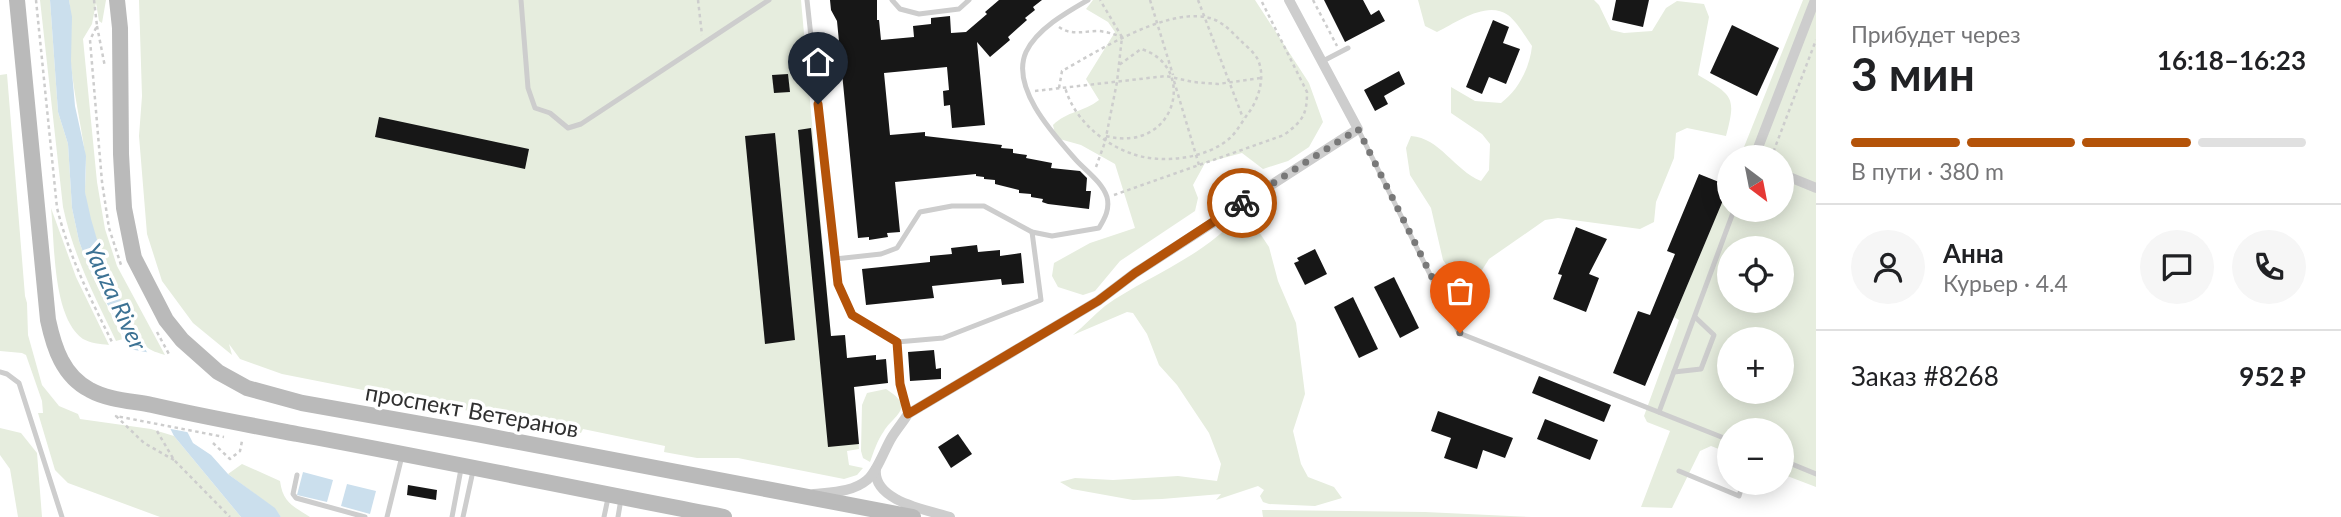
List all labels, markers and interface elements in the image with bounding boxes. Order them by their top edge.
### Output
text: Прибудет через [1851,20,2021,48]
pin [788,32,848,104]
icon: home [799,43,837,81]
text: 16:18–16:23 [2157,44,2306,76]
text: 3 мин [1851,46,1975,101]
north arrow [1717,145,1794,222]
map controls [1717,145,1794,495]
text: В пути · 380 m [1851,157,2004,185]
courier [1207,168,1277,238]
icon: bike [1223,184,1261,222]
button: person [1851,230,1925,304]
button: chat [2140,230,2214,304]
button: phone [2232,230,2306,304]
button: locate [1717,236,1794,313]
text: Анна [1943,237,2004,269]
water label: Yauza River [79,238,154,355]
pin [1430,261,1490,333]
text: Курьер · 4.4 [1943,269,2068,297]
icon: bag [1441,272,1479,310]
button: + [1717,327,1794,404]
text: Заказ #8268 [1851,360,1999,392]
text: 952 ₽ [2239,360,2306,392]
street label: проспект Ветеранов [363,377,581,443]
button: − [1717,418,1794,495]

